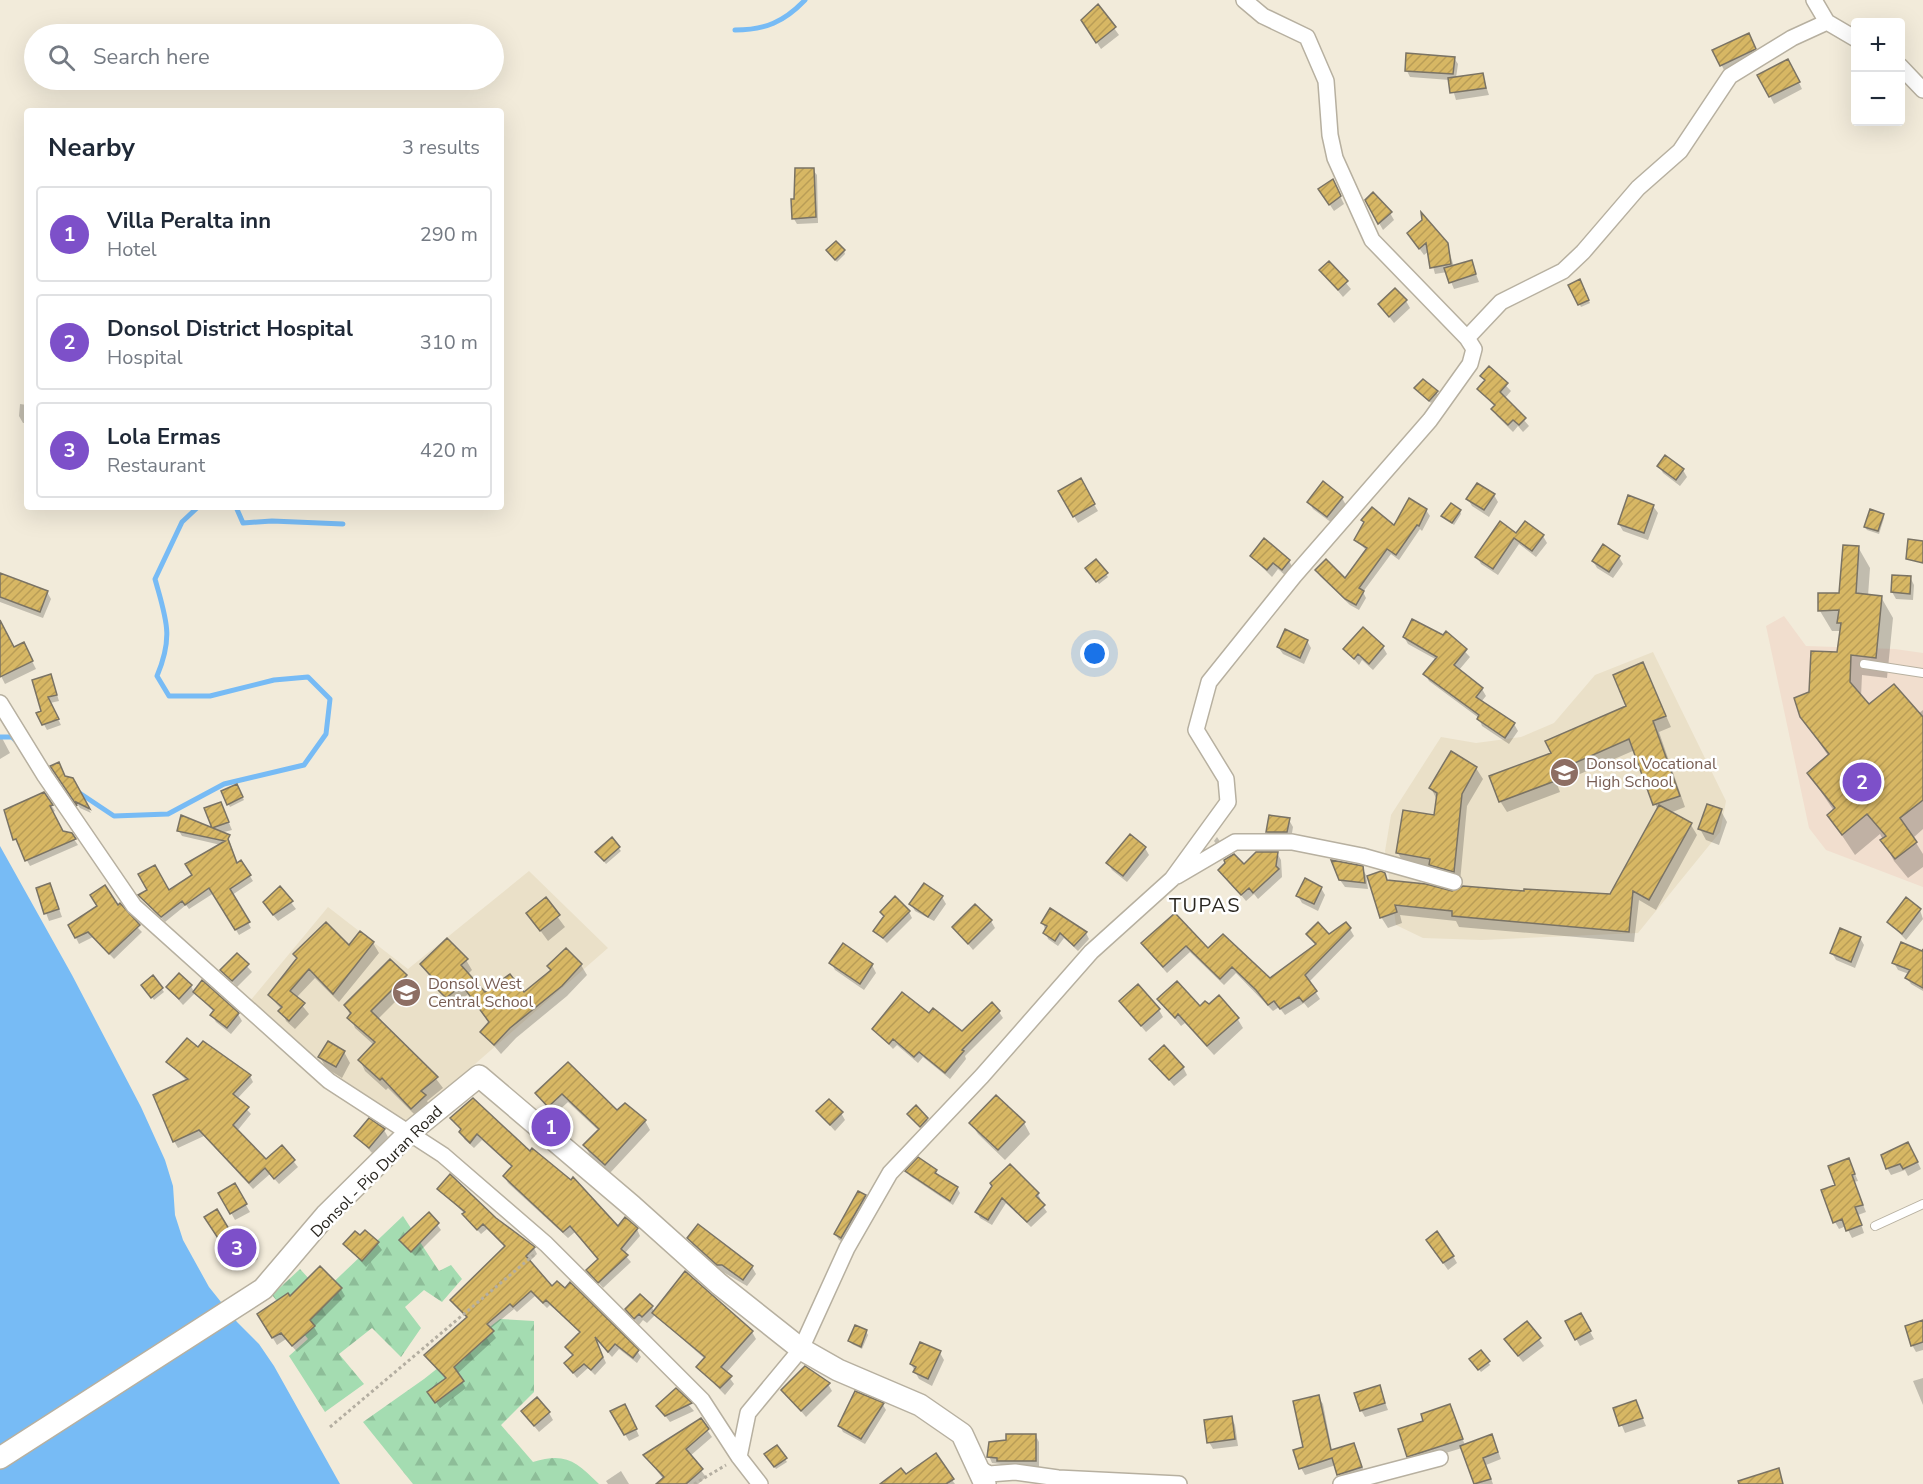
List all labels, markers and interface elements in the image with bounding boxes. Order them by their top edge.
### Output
map controls [1851,18,1905,126]
button: + [1851,18,1905,72]
search box [24,24,504,90]
icon: search [45,41,78,74]
text: Search here [93,42,210,72]
button: − [1851,72,1905,126]
text: Nearby [48,130,135,165]
text: 3 results [402,134,480,161]
text: Villa Peralta inn [107,206,271,236]
text: 1 [64,221,76,248]
text: 290 m [420,221,478,248]
text: Hotel [107,236,157,263]
text: Donsol District Hospital [107,314,353,344]
text: 2 [64,329,76,356]
text: 310 m [420,329,478,356]
text: Hospital [107,344,183,371]
text: Lola Ermas [107,422,221,452]
text: 3 [64,437,76,464]
text: 420 m [420,437,478,464]
text: Restaurant [107,452,205,479]
your location [1080,639,1109,668]
place label: Donsol Vocational High School [1586,753,1717,793]
school or university icon: Donsol Vocational High School [1549,756,1581,788]
pin: 2 [1842,760,1882,804]
district label: TUPAS [1169,892,1241,919]
place label: Donsol West Central School [428,973,534,1013]
school or university icon: Donsol West Central School [391,976,423,1008]
street label: Donsol - Pio Duran Road [306,1101,448,1243]
pin: 1 [532,1104,570,1150]
pin: 3 [218,1226,256,1270]

